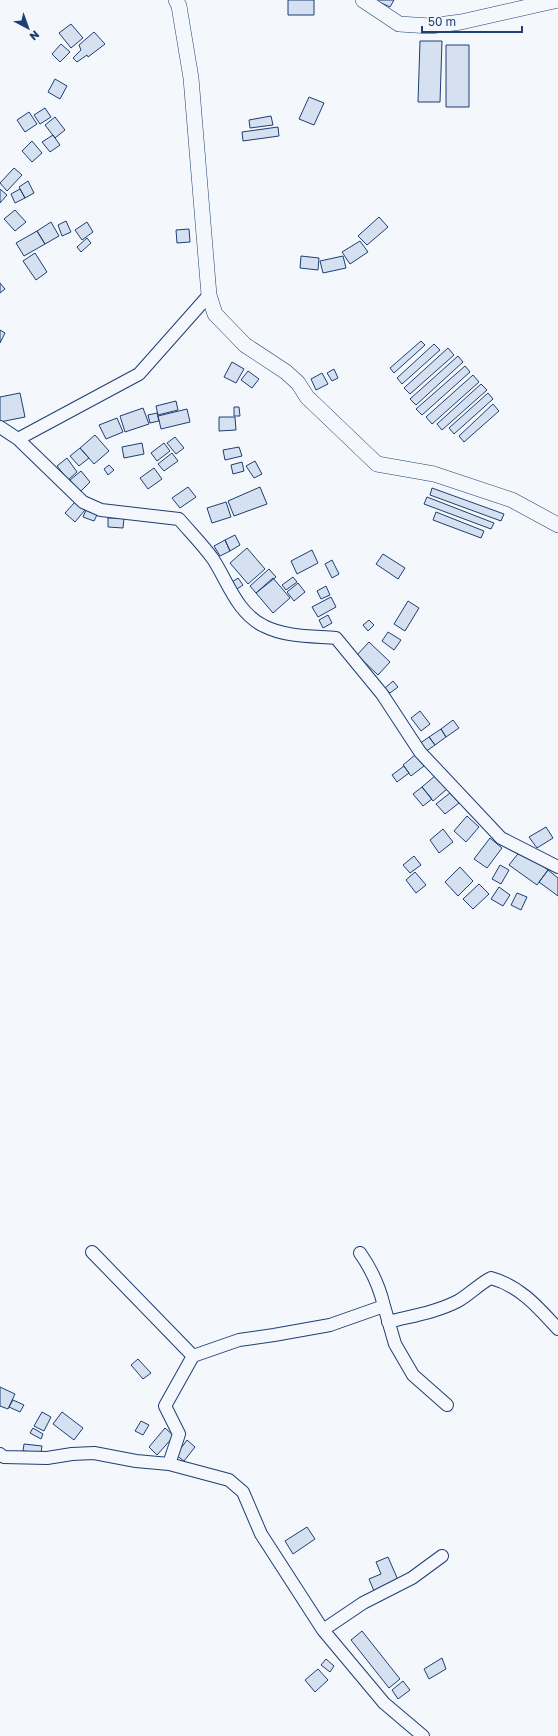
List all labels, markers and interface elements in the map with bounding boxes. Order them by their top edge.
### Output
north arrow [8,8,48,48]
scale bar [422,8,522,34]
text: 50 m [428,14,456,29]
text: N [27,28,42,44]

